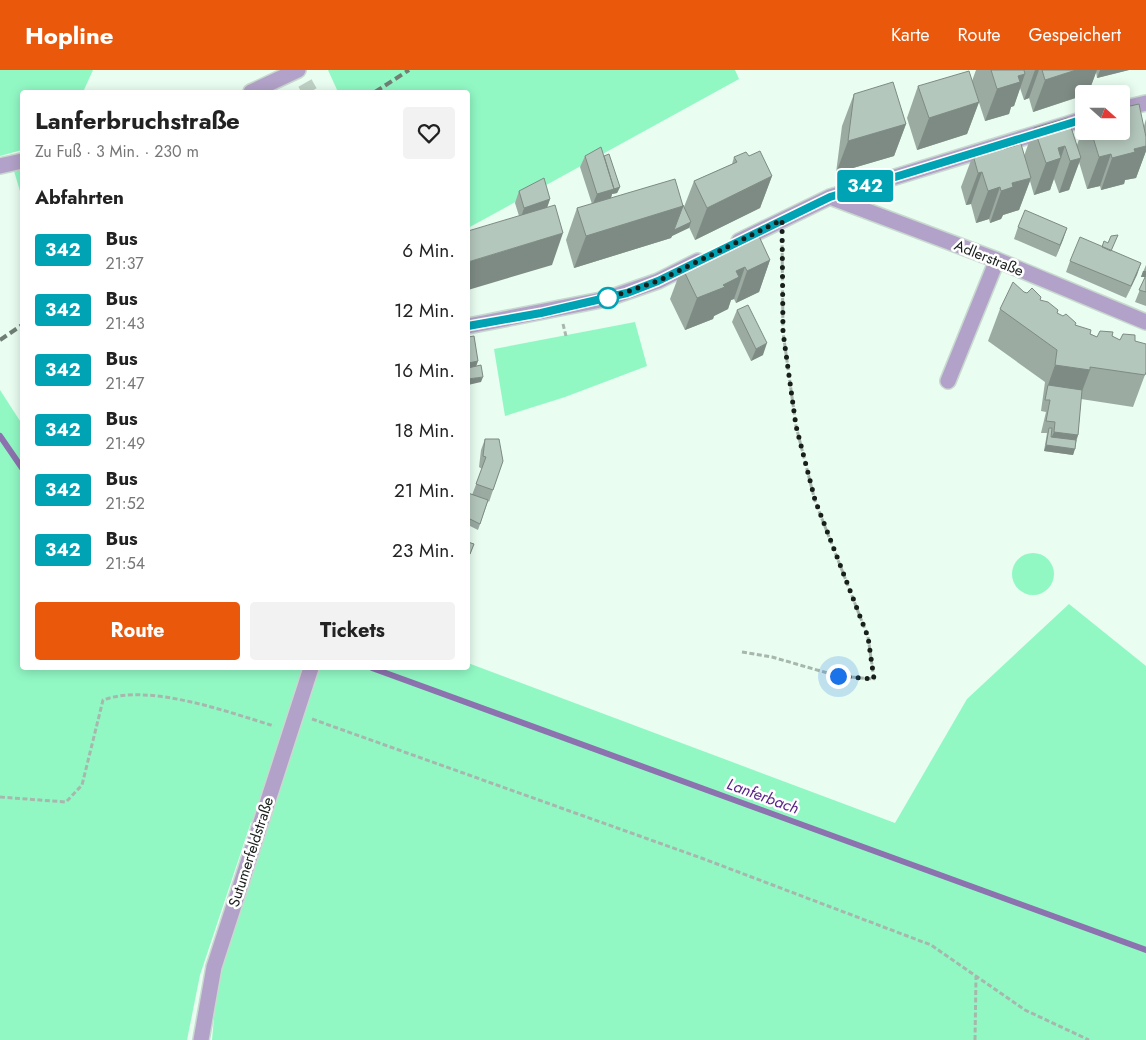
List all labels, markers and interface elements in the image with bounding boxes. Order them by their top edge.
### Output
text: Hopline [25,18,114,53]
text: Karte [891,22,930,48]
text: Route [958,22,1000,48]
text: Gespeichert [1028,22,1121,48]
north arrow [1075,85,1130,140]
map controls [1075,85,1130,140]
text: Lanferbruchstraße [35,103,240,138]
button: heart [403,107,455,159]
text: Zu Fuß · 3 Min. · 230 m [35,140,199,163]
line badge: 342 [836,170,894,202]
text: 342 [847,173,883,199]
text: Abfahrten [35,184,124,211]
text: Bus [106,225,138,252]
street label: Adlerstraße [951,234,1027,282]
text: 342 [45,237,81,263]
text: 6 Min. [402,237,455,264]
text: 21:37 [106,252,144,275]
text: Bus [106,285,138,312]
unlabelled marker [597,287,619,309]
text: 342 [45,297,81,323]
text: 12 Min. [394,297,455,324]
text: 21:43 [106,312,145,335]
text: Bus [106,345,138,372]
text: 342 [45,357,81,383]
text: 16 Min. [394,357,455,384]
text: 21:47 [106,372,144,395]
text: Bus [106,405,138,432]
text: 342 [45,417,81,443]
text: 18 Min. [394,417,455,444]
text: 21:49 [106,432,145,455]
text: Bus [106,465,138,492]
text: 342 [45,477,81,503]
text: 21 Min. [394,477,455,504]
text: 21:52 [106,492,145,515]
text: Bus [106,525,138,552]
text: 342 [45,537,81,563]
text: 23 Min. [392,537,455,564]
text: 21:54 [106,552,145,575]
button: Route [35,602,240,660]
button: Tickets [250,602,455,660]
your location [826,664,851,689]
water label: Lanferbach [724,772,802,820]
street label: Sutumerfeldstraße [223,794,279,910]

